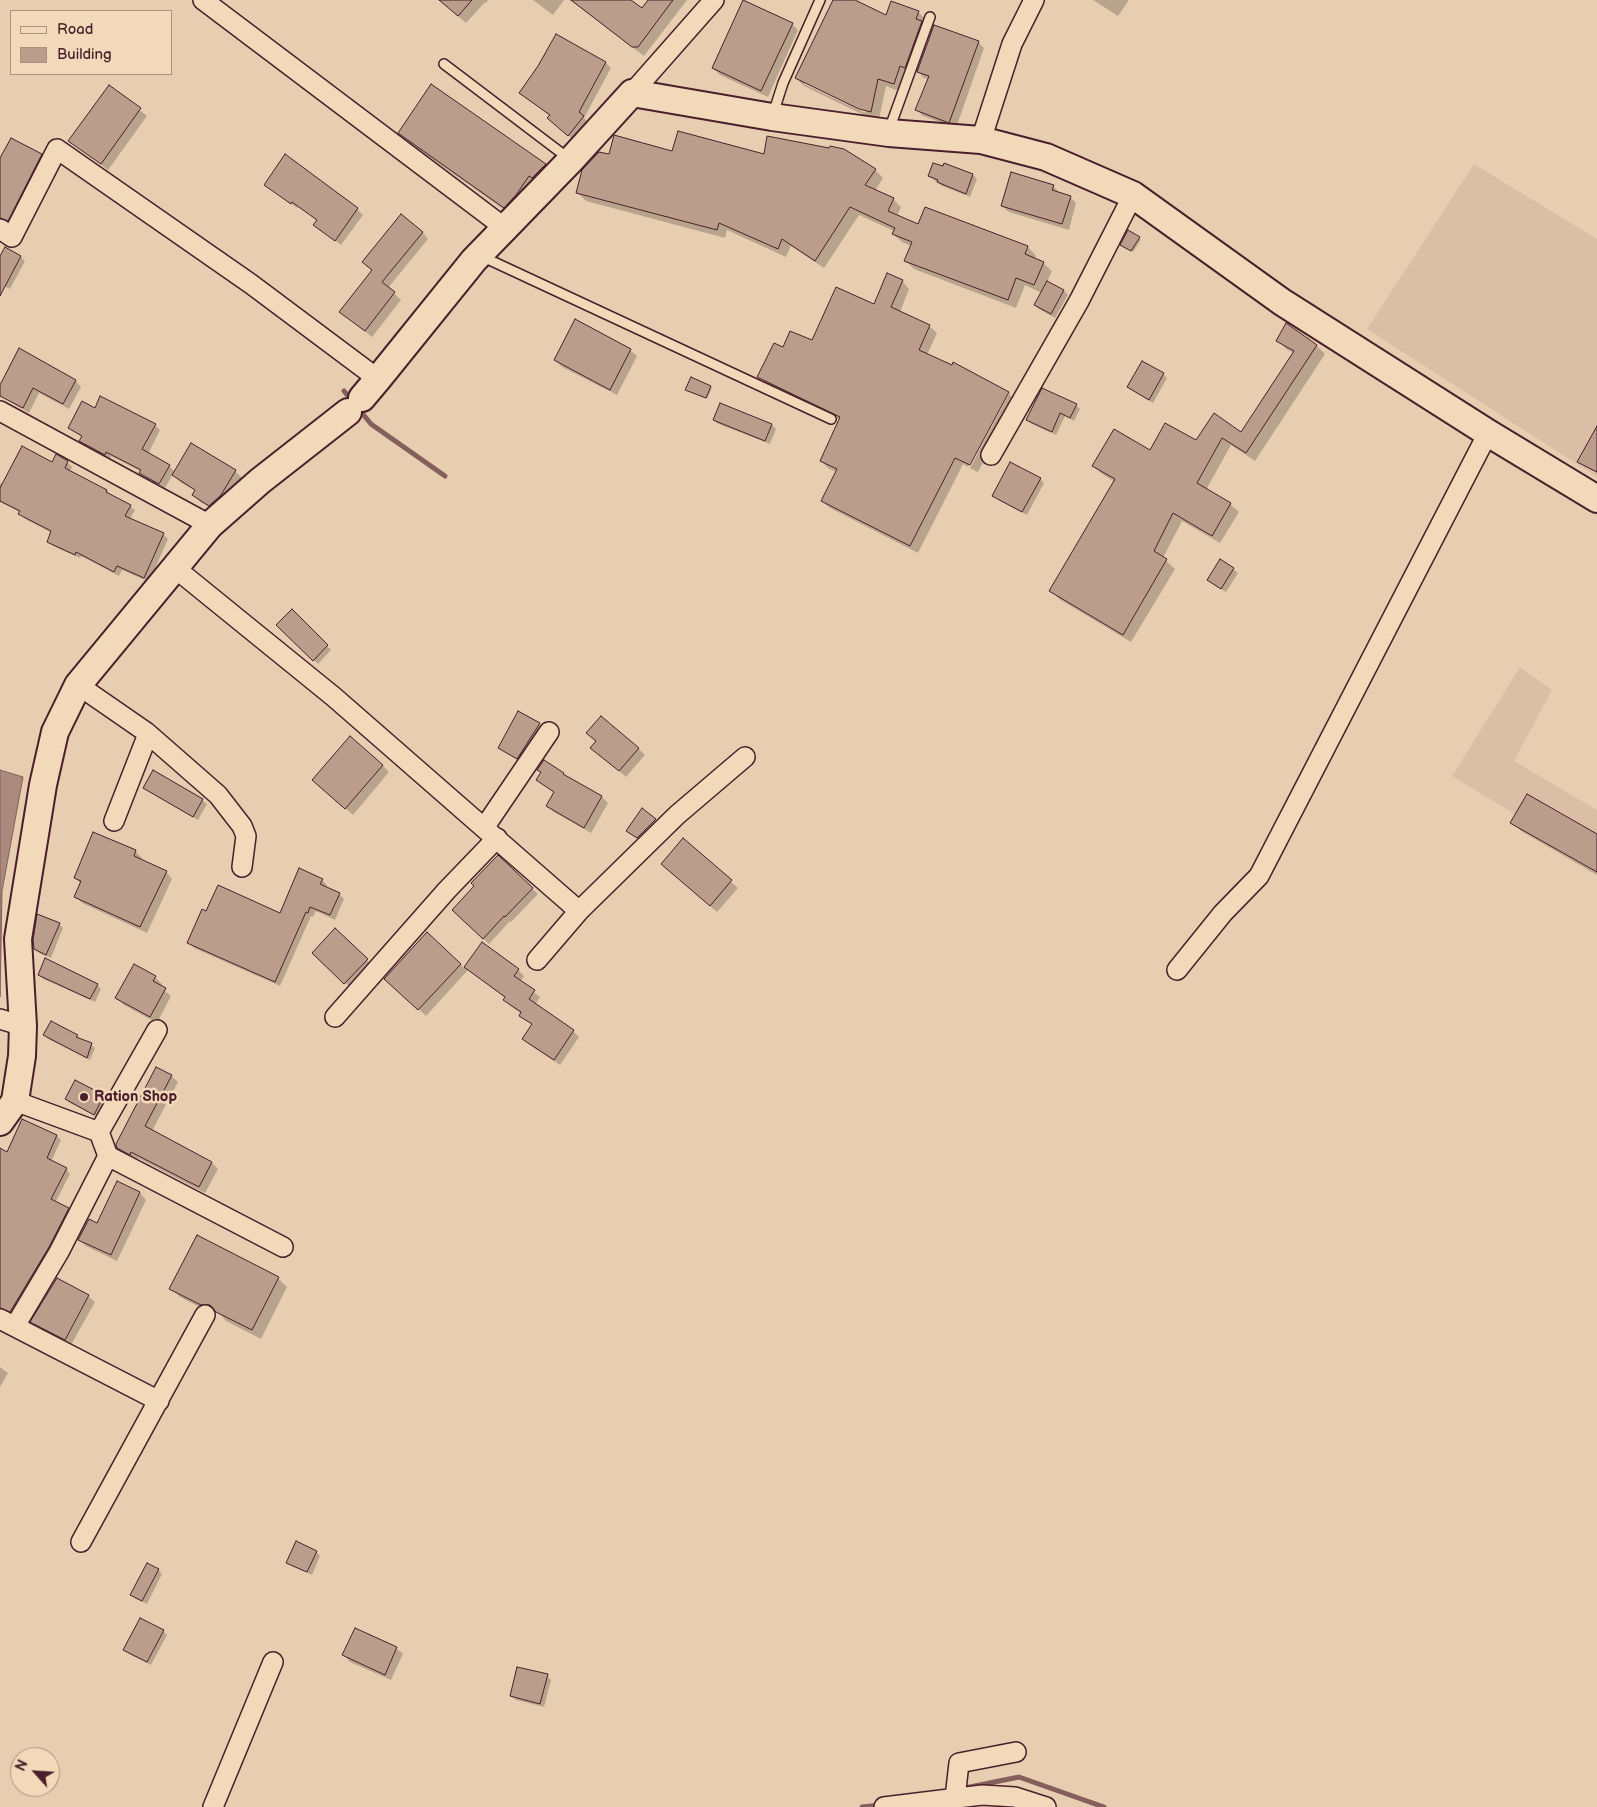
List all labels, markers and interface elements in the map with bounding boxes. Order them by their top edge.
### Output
legend [10,10,172,75]
text: Road [57,20,93,39]
text: Building [57,45,112,64]
place label: Ration Shop [94,1088,177,1106]
marker: Ration Shop [78,1091,90,1103]
north arrow [10,1747,60,1797]
text: N [12,1757,32,1774]

